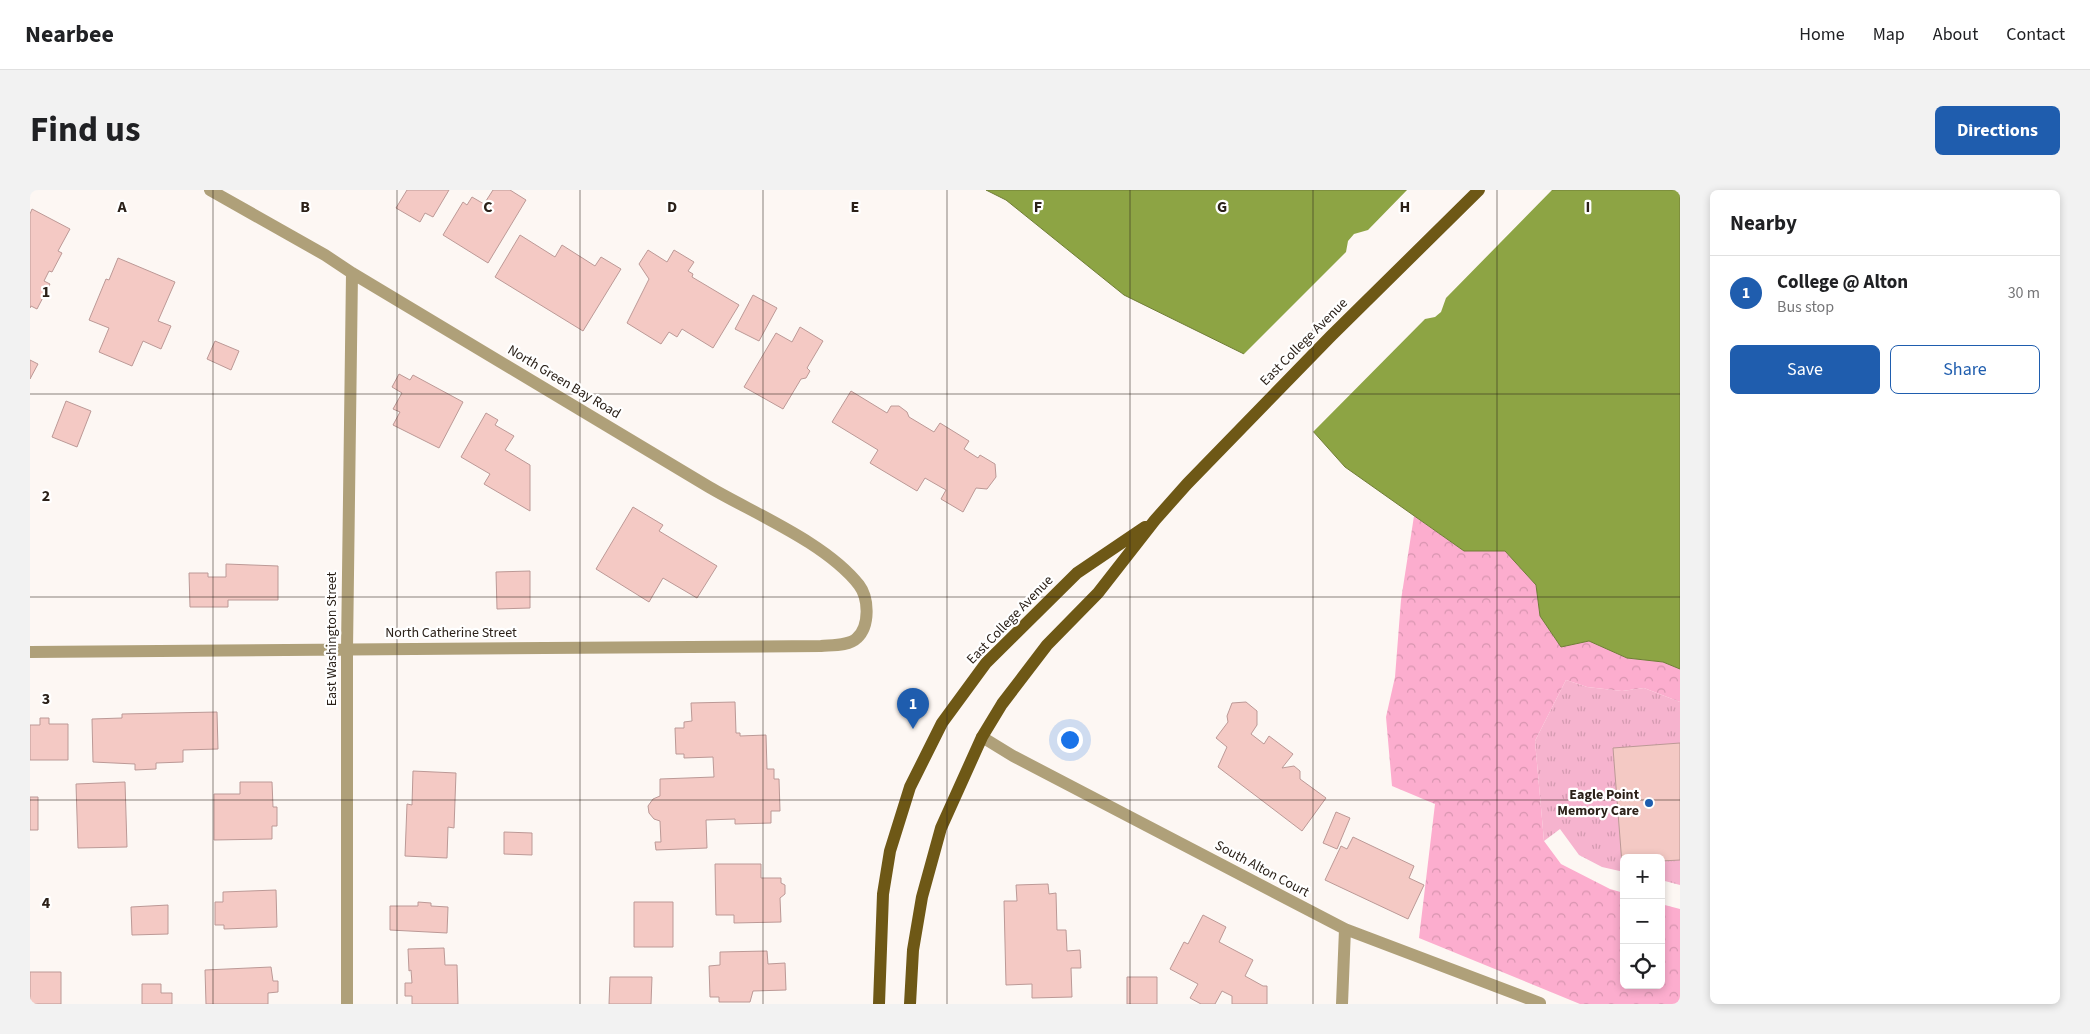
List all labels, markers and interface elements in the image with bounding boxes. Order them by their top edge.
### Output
text: Nearbee [25,17,114,52]
text: Home [1799,22,1845,47]
text: Map [1873,22,1905,47]
text: About [1933,22,1978,47]
text: Contact [2006,22,2065,47]
text: Find us [30,105,140,155]
button: Directions [1935,106,2060,155]
text: A [116,196,127,218]
text: B [300,196,310,218]
text: C [483,196,493,218]
text: D [667,196,677,218]
text: E [851,196,859,218]
text: F [1034,196,1042,218]
text: G [1217,196,1227,218]
text: H [1400,196,1410,218]
text: I [1586,196,1590,218]
text: Nearby [1730,208,1797,238]
text: College @ Alton [1777,269,1908,296]
text: 1 [42,281,50,303]
text: 1 [1742,282,1750,304]
text: 30 m [2008,282,2040,304]
street label: East College Avenue [1256,294,1352,390]
text: Bus stop [1777,296,1834,318]
street label: North Green Bay Road [504,340,624,424]
button: Save [1730,345,1880,394]
button: Share [1890,345,2040,394]
text: 2 [42,485,50,507]
street label: East Washington Street [322,571,342,706]
street label: East College Avenue [962,571,1058,669]
street label: North Catherine Street [385,623,517,643]
text: 3 [42,688,50,710]
pin: 1 [897,688,929,729]
your location [1057,727,1083,753]
place label: Eagle Point Memory Care [1557,785,1640,821]
marker: Eagle Point Memory Care [1643,797,1655,809]
street label: South Alton Court [1211,836,1313,902]
map controls [1620,854,1665,989]
button: + [1620,854,1665,899]
text: 4 [42,892,51,914]
button: − [1620,899,1665,944]
button: locate [1620,944,1665,989]

